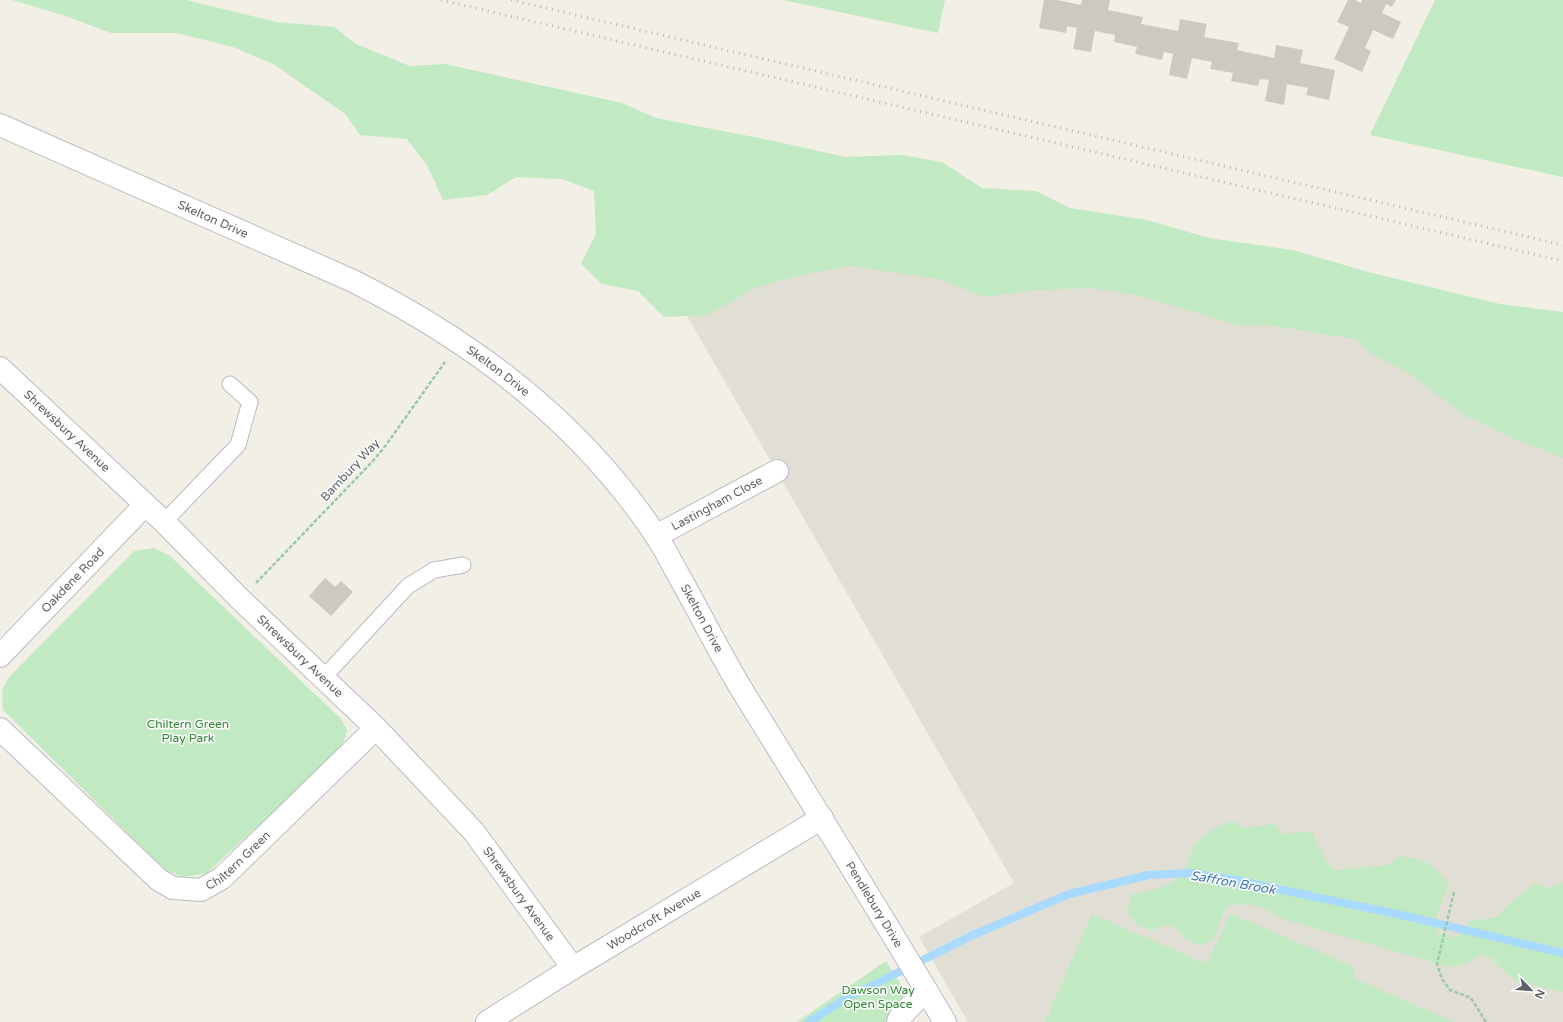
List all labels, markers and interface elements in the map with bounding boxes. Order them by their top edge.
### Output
street label: Skelton Drive [176,198,251,241]
street label: Skelton Drive [464,343,533,399]
street label: Shrewsbury Avenue [21,387,113,475]
street label: Bambury Way [318,436,383,504]
street label: Lastingham Close [669,473,765,533]
street label: Oakdene Road [38,545,107,616]
street label: Skelton Drive [678,582,726,655]
street label: Shrewsbury Avenue [254,612,346,700]
park label: Chiltern Green Play Park [147,717,229,745]
street label: Chiltern Green [203,828,273,893]
street label: Shrewsbury Avenue [480,844,558,944]
street label: Pendlebury Drive [843,859,906,950]
water label: Saffron Brook [1189,868,1277,898]
street label: Woodcroft Avenue [604,886,704,953]
north arrow [1511,970,1551,1010]
park label: Dawson Way Open Space [841,983,915,1011]
text: N [1532,987,1547,1001]

